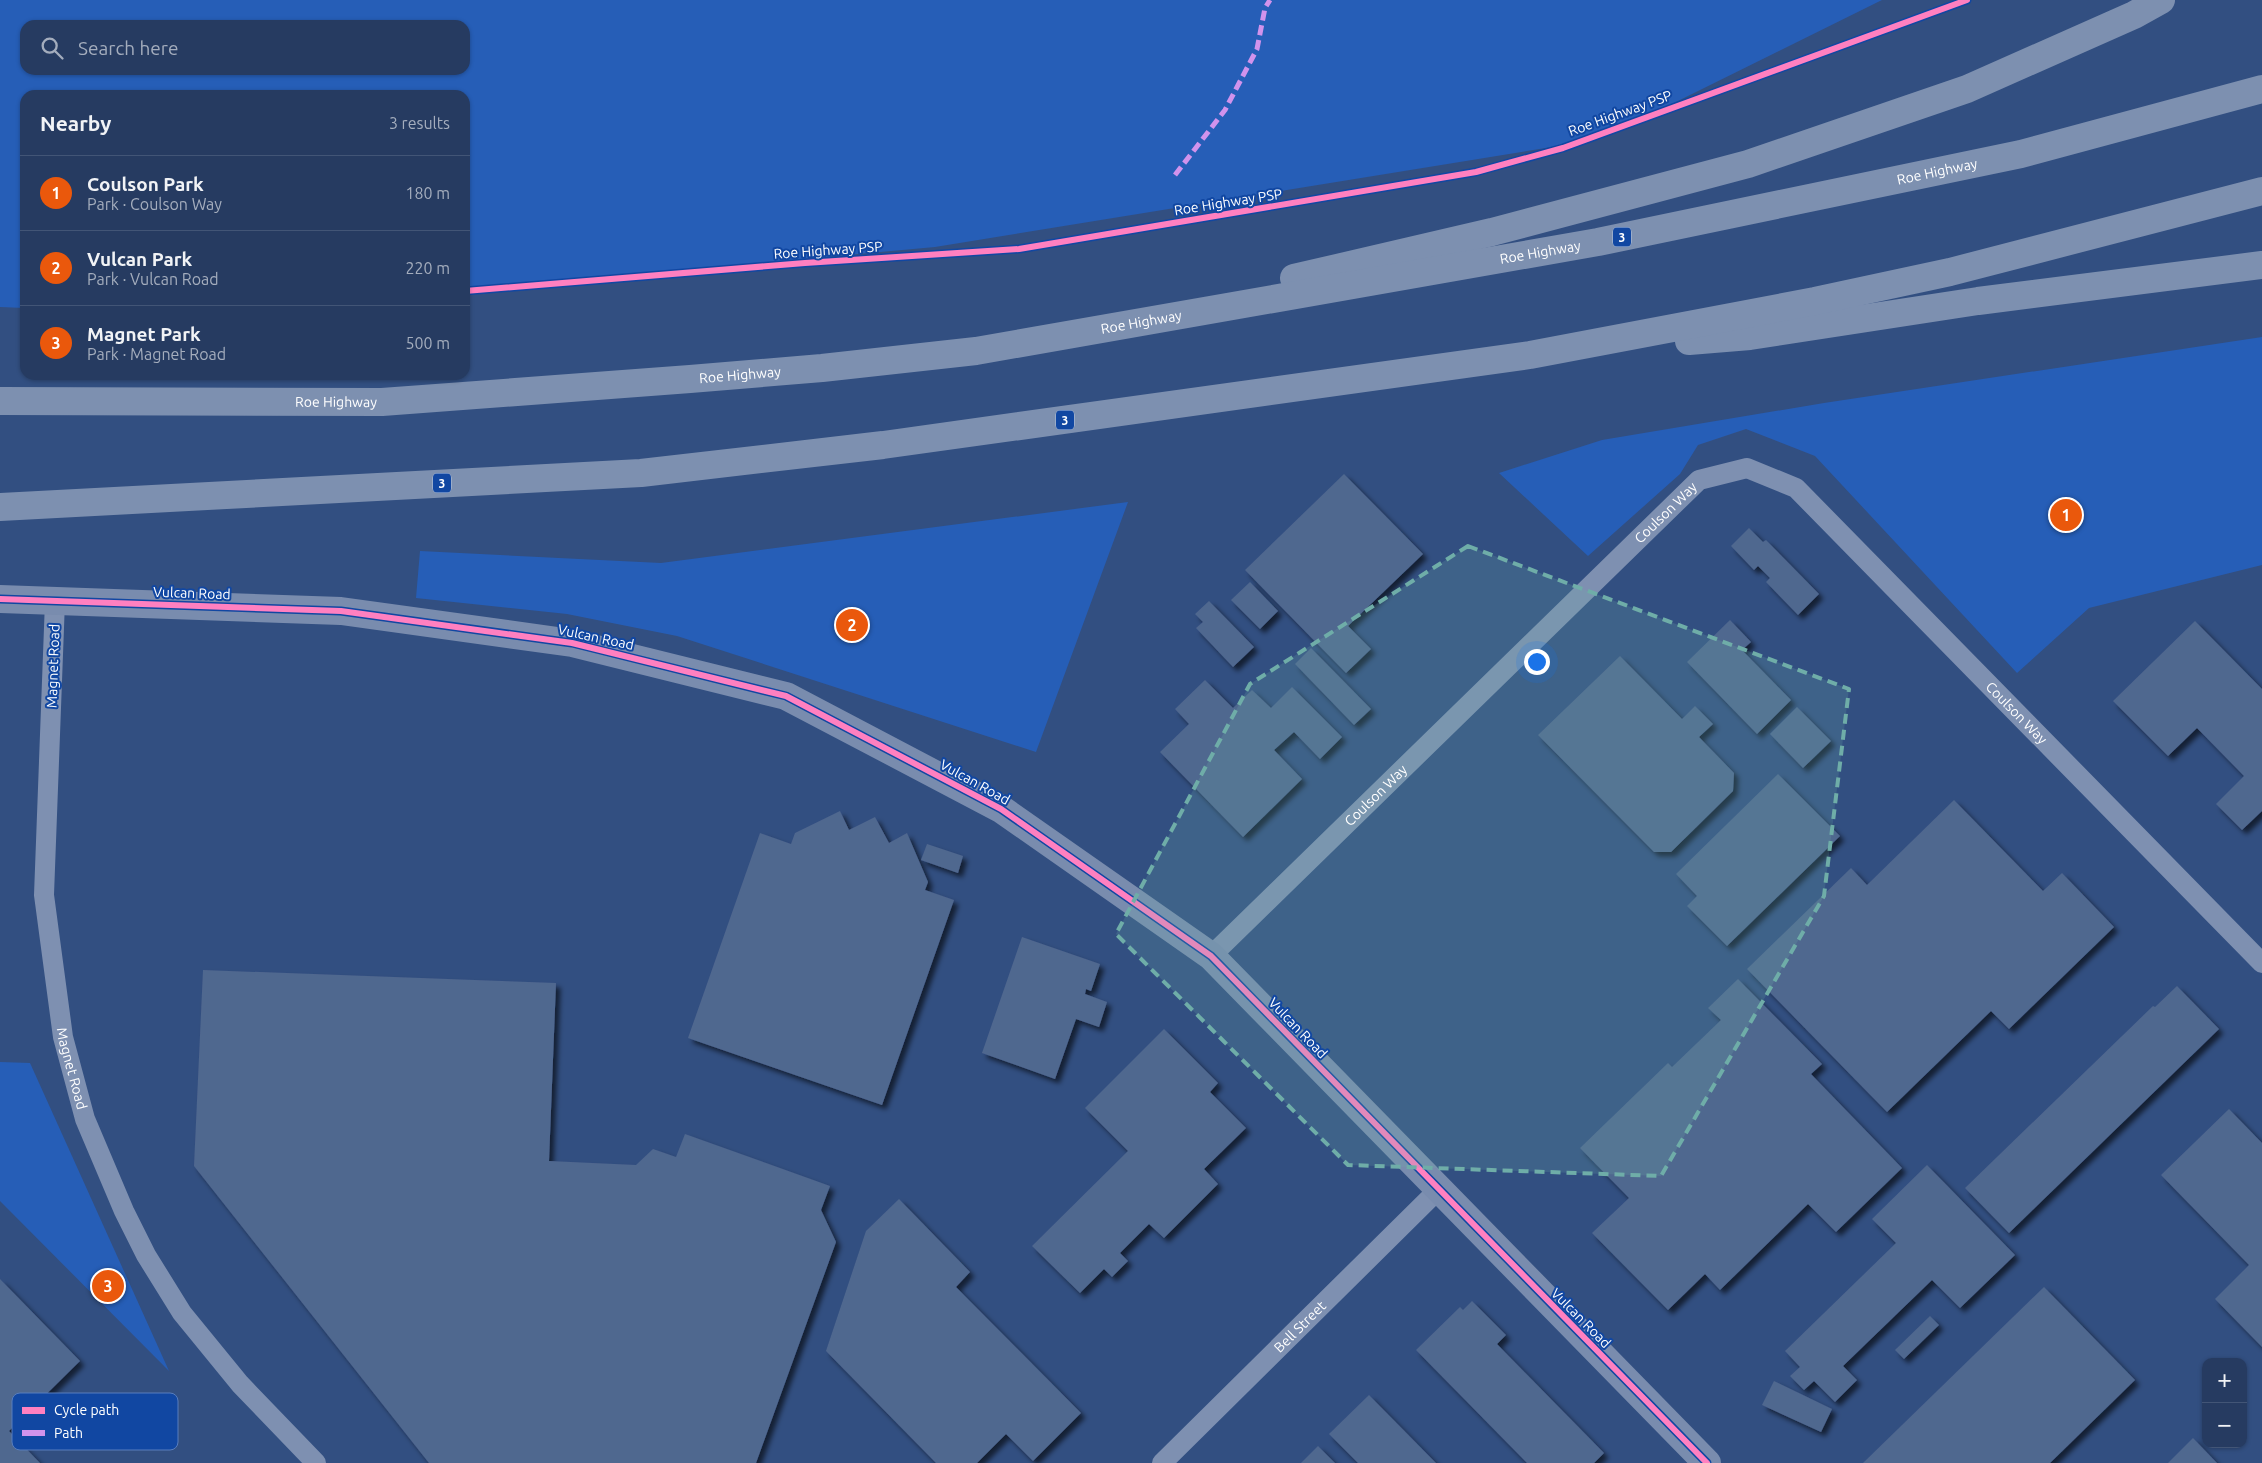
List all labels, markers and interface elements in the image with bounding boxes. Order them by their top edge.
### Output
search box [20,20,470,75]
icon: search [38,34,66,62]
text: Search here [78,37,178,59]
street label: Roe Highway PSP [1566,87,1674,139]
text: Nearby [40,111,111,135]
text: 3 results [389,114,450,132]
street label: Roe Highway [1895,155,1979,188]
text: Coulson Park [87,173,204,195]
text: 1 [51,184,61,202]
text: 180 m [405,184,450,202]
street label: Roe Highway PSP [1173,186,1283,218]
text: Park · Coulson Way [87,195,222,213]
road number: 3 [1613,228,1631,246]
street label: Roe Highway [1498,237,1582,267]
street label: Roe Highway PSP [773,238,883,262]
text: Vulcan Park [87,248,192,270]
text: 2 [51,259,61,277]
text: 220 m [405,259,450,277]
text: Park · Vulcan Road [87,270,219,288]
street label: Roe Highway [1100,307,1183,337]
text: Magnet Park [87,323,201,345]
text: 3 [51,334,61,352]
text: 500 m [405,334,450,352]
text: Park · Magnet Road [87,345,226,363]
street label: Roe Highway [699,363,782,386]
street label: Roe Highway [295,394,377,410]
road number: 3 [1056,410,1074,430]
road number: 3 [433,473,451,492]
street label: Coulson Way [1631,479,1700,546]
pin: 1 [2050,496,2082,534]
street label: Vulcan Road [153,584,231,602]
pin: 2 [836,606,868,644]
street label: Vulcan Road [556,621,636,653]
street label: Magnet Road [44,624,62,708]
your location [1524,649,1550,675]
street label: Coulson Way [1983,678,2051,747]
street label: Vulcan Road [937,756,1013,808]
street label: Coulson Way [1341,761,1410,829]
street label: Vulcan Road [1265,995,1331,1061]
street label: Magnet Road [54,1026,90,1111]
pin: 3 [92,1267,124,1305]
street label: Vulcan Road [1548,1285,1614,1351]
street label: Bell Street [1271,1297,1329,1356]
map controls [2202,1358,2247,1448]
button: + [2202,1358,2247,1403]
legend [12,1393,178,1450]
text: Cycle path [54,1402,119,1418]
button: − [2202,1403,2247,1448]
text: Path [54,1425,83,1441]

